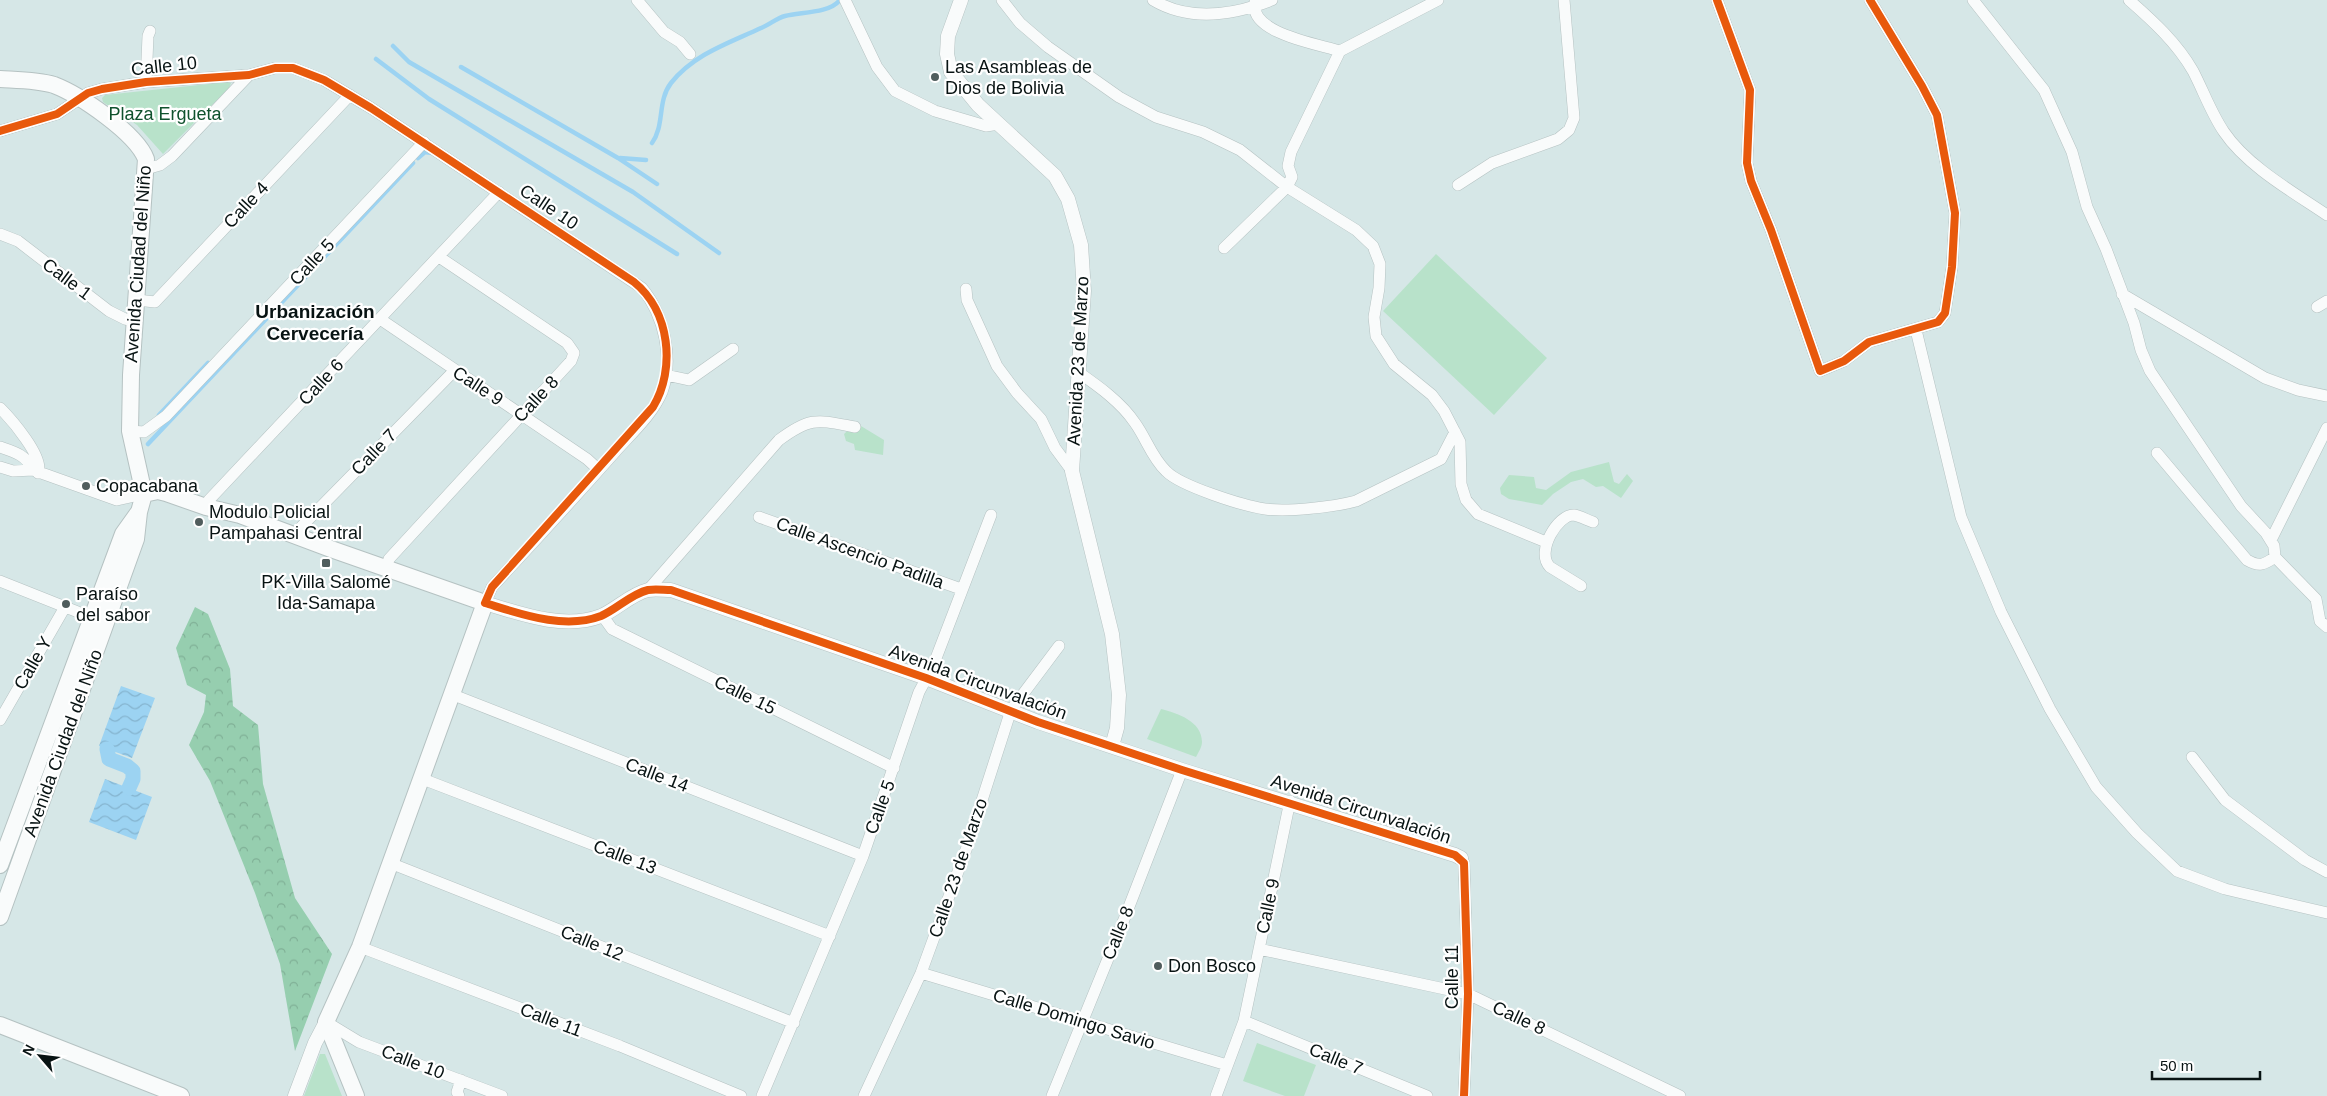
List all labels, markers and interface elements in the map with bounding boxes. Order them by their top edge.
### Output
street label: Calle 10 [130,53,198,79]
place label: Las Asambleas de Dios de Bolivia [945,57,1092,98]
marker: Las Asambleas de Dios de Bolivia [929,71,941,83]
park label: Plaza Ergueta [108,104,223,124]
street label: Avenida Ciudad del Niño [121,165,155,363]
street label: Calle 4 [220,178,272,232]
street label: Calle 10 [516,180,582,234]
street label: Calle 5 [286,235,338,289]
street label: Calle 1 [39,254,95,304]
street label: Avenida 23 de Marzo [1064,276,1092,446]
district label: Urbanización Cervecería [255,301,375,344]
street label: Calle 6 [295,355,347,409]
street label: Calle 9 [449,362,507,410]
street label: Calle 8 [510,372,562,426]
street label: Calle 7 [347,425,401,479]
place label: Copacabana [96,476,199,496]
marker: Copacabana [80,480,92,492]
place label: Modulo Policial Pampahasi Central [209,502,362,543]
street label: Calle Ascencio Padilla [773,513,948,593]
marker: Modulo Policial Pampahasi Central [193,516,205,528]
marker: PK-Villa Salomé Ida-Samapa [320,557,332,569]
place label: PK-Villa Salomé Ida-Samapa [261,572,391,613]
place label: Paraíso del sabor [76,584,150,625]
marker: Paraíso del sabor [60,598,72,610]
street label: Calle Y [10,633,56,693]
street label: Avenida Circunvalación [886,640,1070,724]
street label: Avenida Ciudad del Niño [20,647,106,839]
street label: Calle 15 [711,672,779,718]
street label: Calle 14 [623,754,691,796]
street label: Avenida Circunvalación [1269,770,1453,848]
street label: Calle 5 [861,777,899,837]
street label: Calle 23 de Marzo [925,796,991,940]
street label: Calle 13 [591,836,659,878]
street label: Calle 9 [1252,877,1284,935]
street label: Calle 8 [1098,903,1138,963]
street label: Calle 12 [558,921,626,965]
street label: Calle 11 [1442,945,1462,1009]
place label: Don Bosco [1168,956,1256,976]
marker: Don Bosco [1152,960,1164,972]
street label: Calle Domingo Savio [991,985,1157,1053]
street label: Calle 8 [1489,997,1549,1039]
street label: Calle 11 [517,999,585,1041]
north arrow [15,1031,65,1081]
street label: Calle 7 [1306,1039,1366,1079]
street label: Calle 10 [379,1041,447,1083]
text: N [19,1042,38,1058]
scale bar [2152,1048,2260,1080]
text: 50 m [2160,1057,2193,1074]

